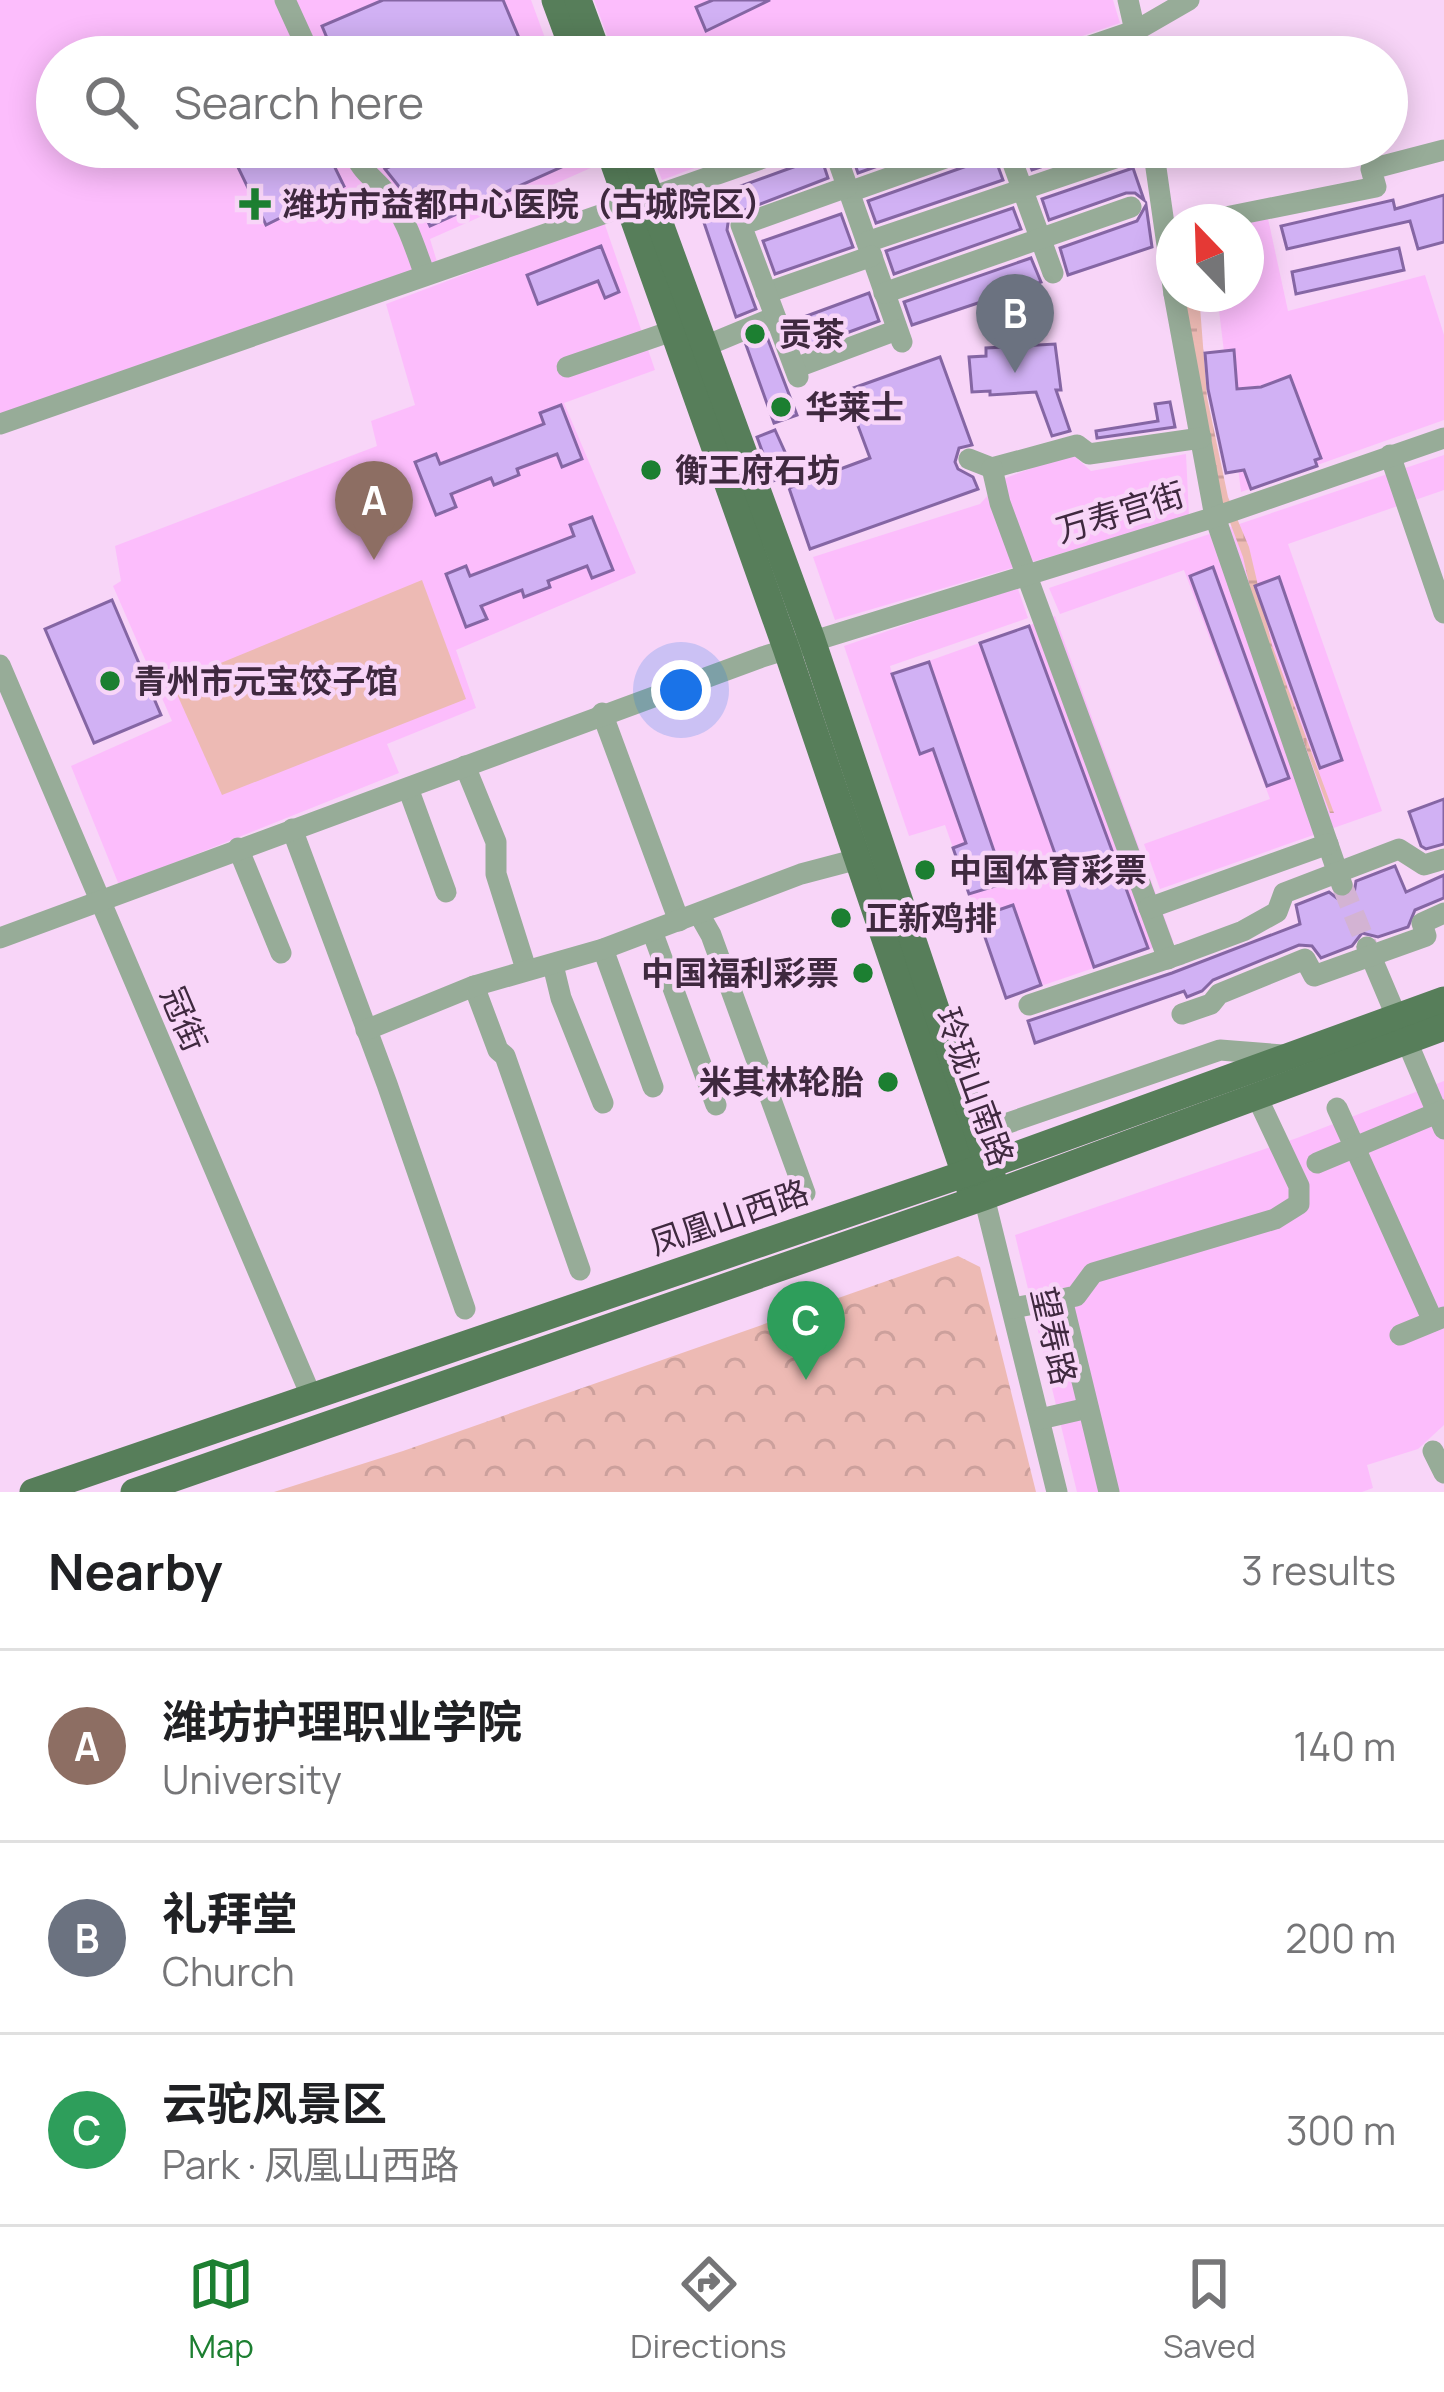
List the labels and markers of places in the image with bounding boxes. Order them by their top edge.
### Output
place label: 潍坊市益都中心医院（古城院区） [282,181,777,226]
marker: 潍坊市益都中心医院（古城院区） [239,188,271,220]
pin: B [976,274,1054,373]
place label: 贡茶 [779,311,845,356]
marker: 贡茶 [742,321,768,347]
place label: 华莱士 [805,384,904,429]
marker: 华莱士 [768,394,794,420]
place label: 衡王府石坊 [675,447,840,492]
marker: 衡王府石坊 [638,457,664,483]
pin: A [335,461,413,560]
place label: 青州市元宝饺子馆 [134,658,398,703]
marker: 青州市元宝饺子馆 [97,668,123,694]
place label: 中国体育彩票 [949,847,1147,892]
marker: 中国体育彩票 [912,857,938,883]
place label: 正新鸡排 [865,895,997,940]
marker: 正新鸡排 [828,905,854,931]
place label: 中国福利彩票 [641,950,839,995]
marker: 中国福利彩票 [850,960,876,986]
place label: 米其林轮胎 [699,1059,864,1104]
marker: 米其林轮胎 [875,1069,901,1095]
pin: C [767,1281,845,1380]

